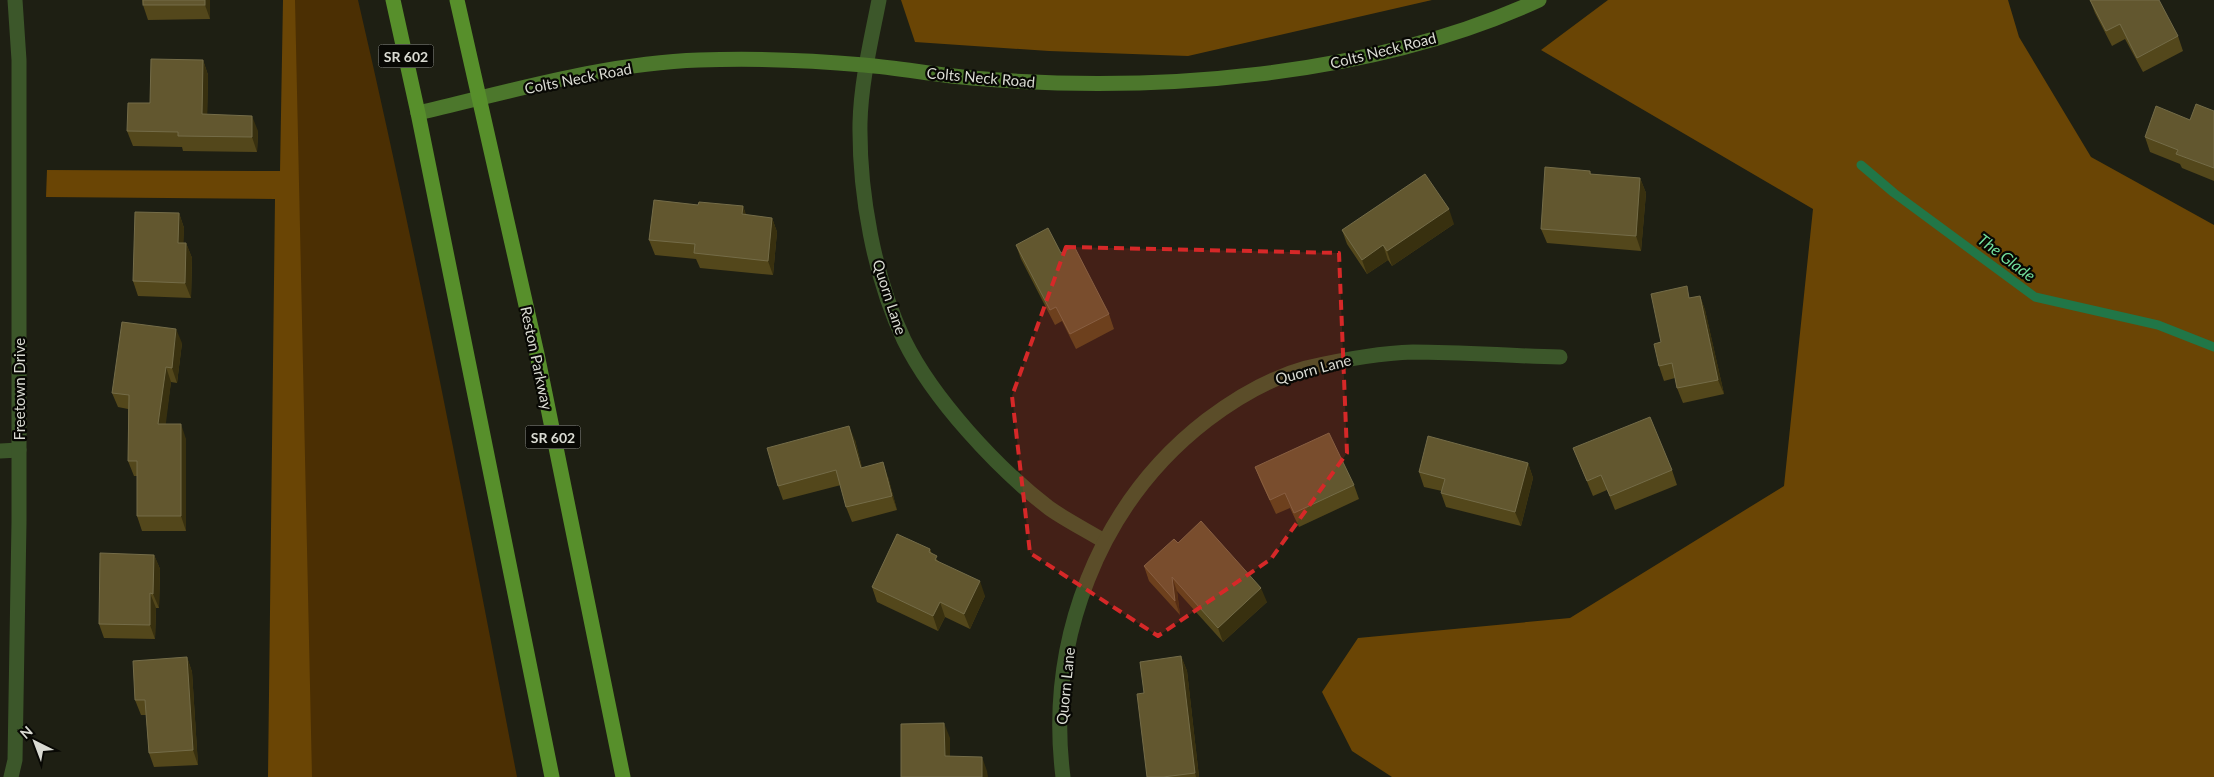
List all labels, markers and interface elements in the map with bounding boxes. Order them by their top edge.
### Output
street label: Colts Neck Road [1328,28,1438,72]
road number: SR 602 [378,44,434,68]
street label: Colts Neck Road [523,59,633,97]
street label: Colts Neck Road [926,63,1036,91]
water label: The Glade [1974,229,2040,285]
street label: Quorn Lane [869,257,911,337]
street label: Reston Parkway [517,305,557,412]
street label: Freetown Drive [10,338,28,440]
street label: Quorn Lane [1273,350,1353,388]
road number: SR 602 [526,426,580,448]
street label: Quorn Lane [1052,646,1078,726]
north arrow [10,717,60,767]
text: N [16,722,36,742]

